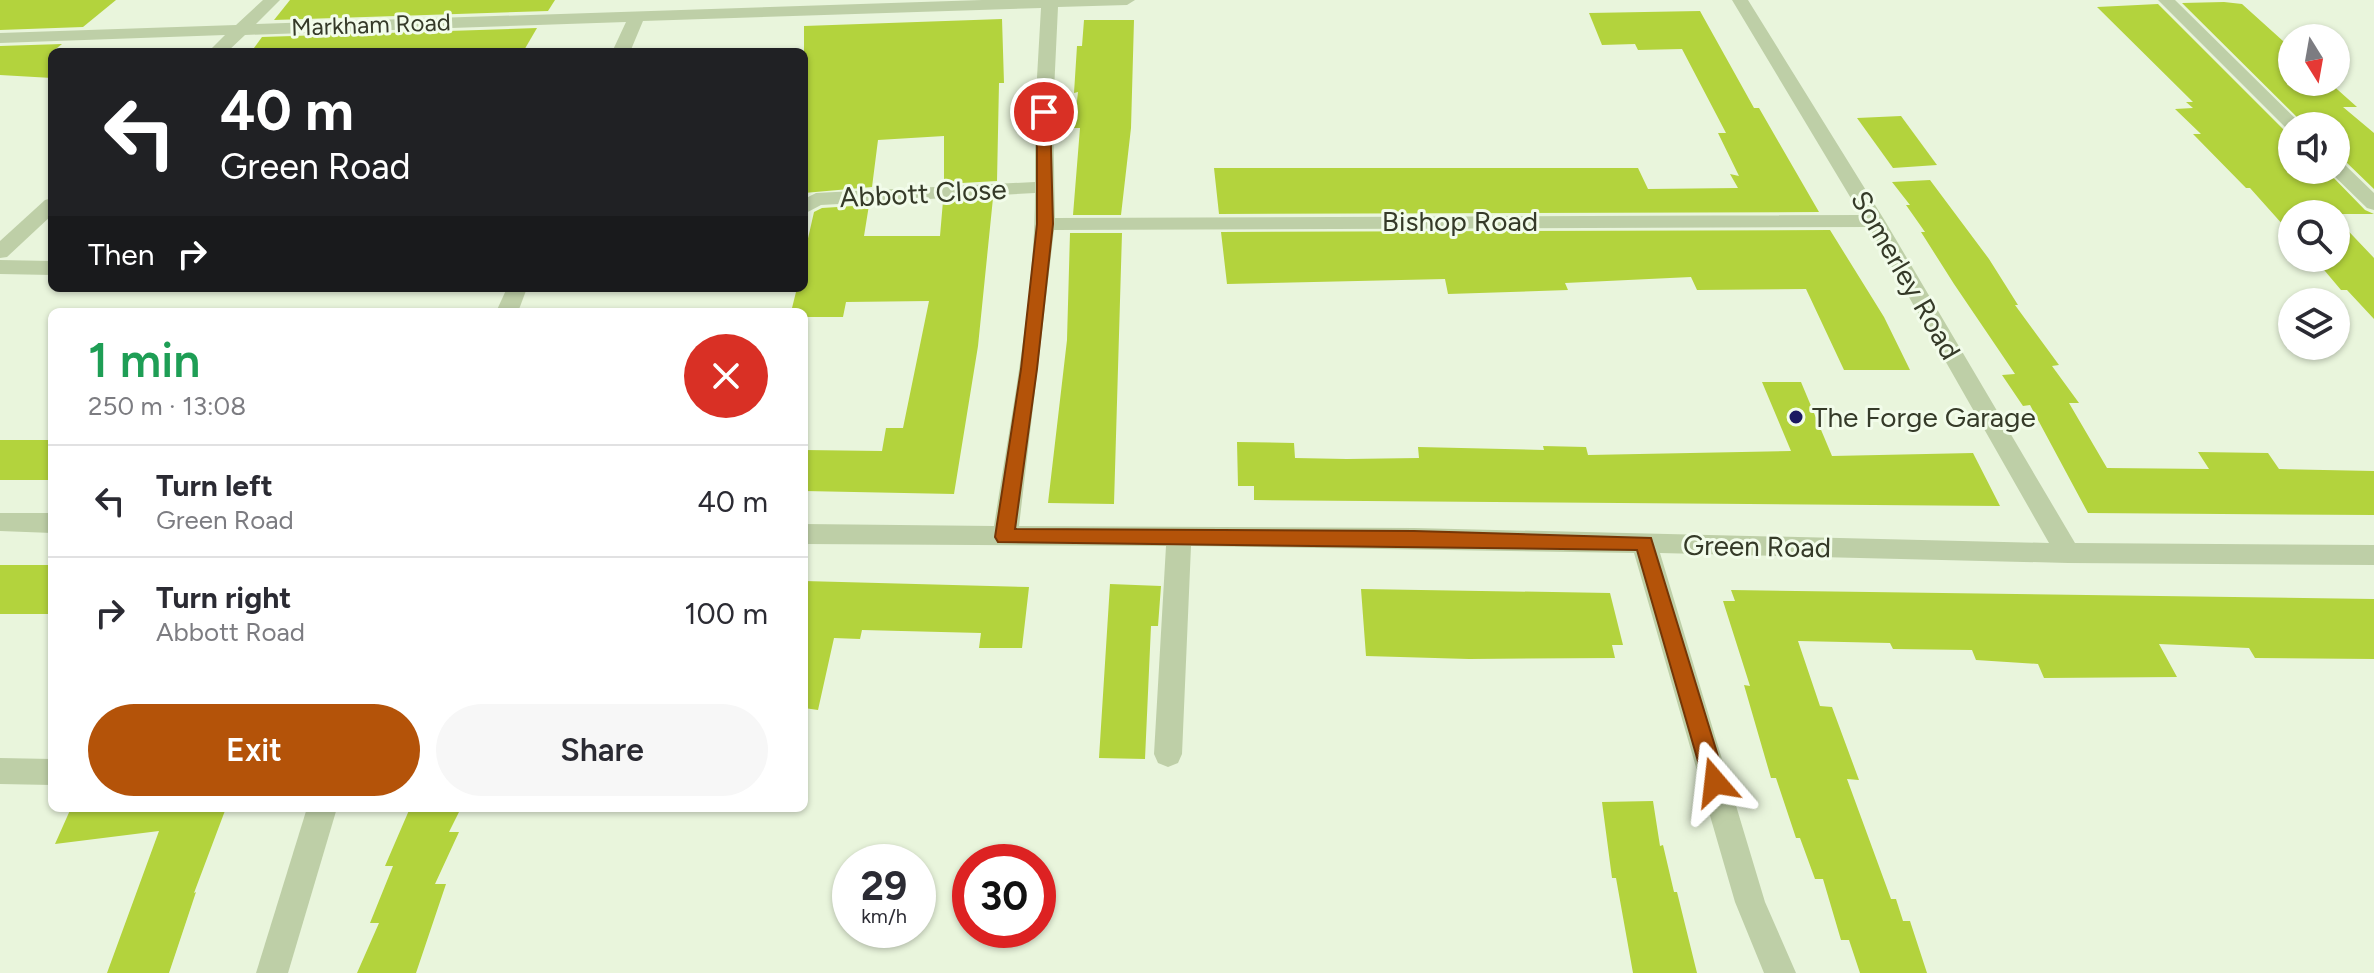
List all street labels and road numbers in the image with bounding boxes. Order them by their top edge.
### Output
street label: Markham Road [291,7,451,42]
street label: Abbott Close [839,172,1007,214]
street label: Somerley Road [1844,185,1968,365]
street label: Bishop Road [1382,204,1538,238]
street label: Green Road [1683,528,1831,564]

